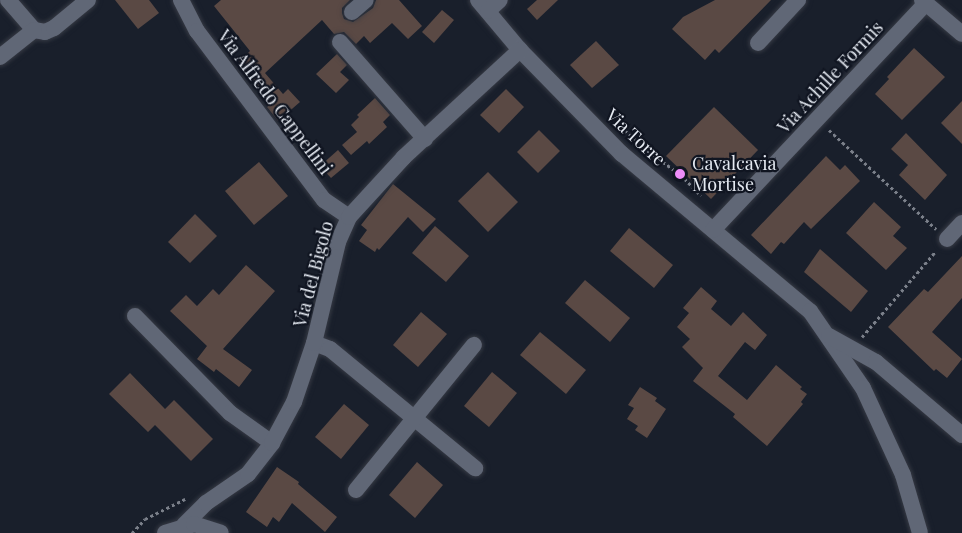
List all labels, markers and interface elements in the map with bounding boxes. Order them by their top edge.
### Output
street label: Via Achille Formis [772,16,888,138]
street label: Via Alfredo Cappellini [213,25,337,179]
street label: Via Torre [601,104,671,170]
place label: Cavalcavia Mortise [692,153,777,195]
marker: Cavalcavia Mortise [673,167,687,181]
street label: Via del Bigolo [288,219,338,329]

